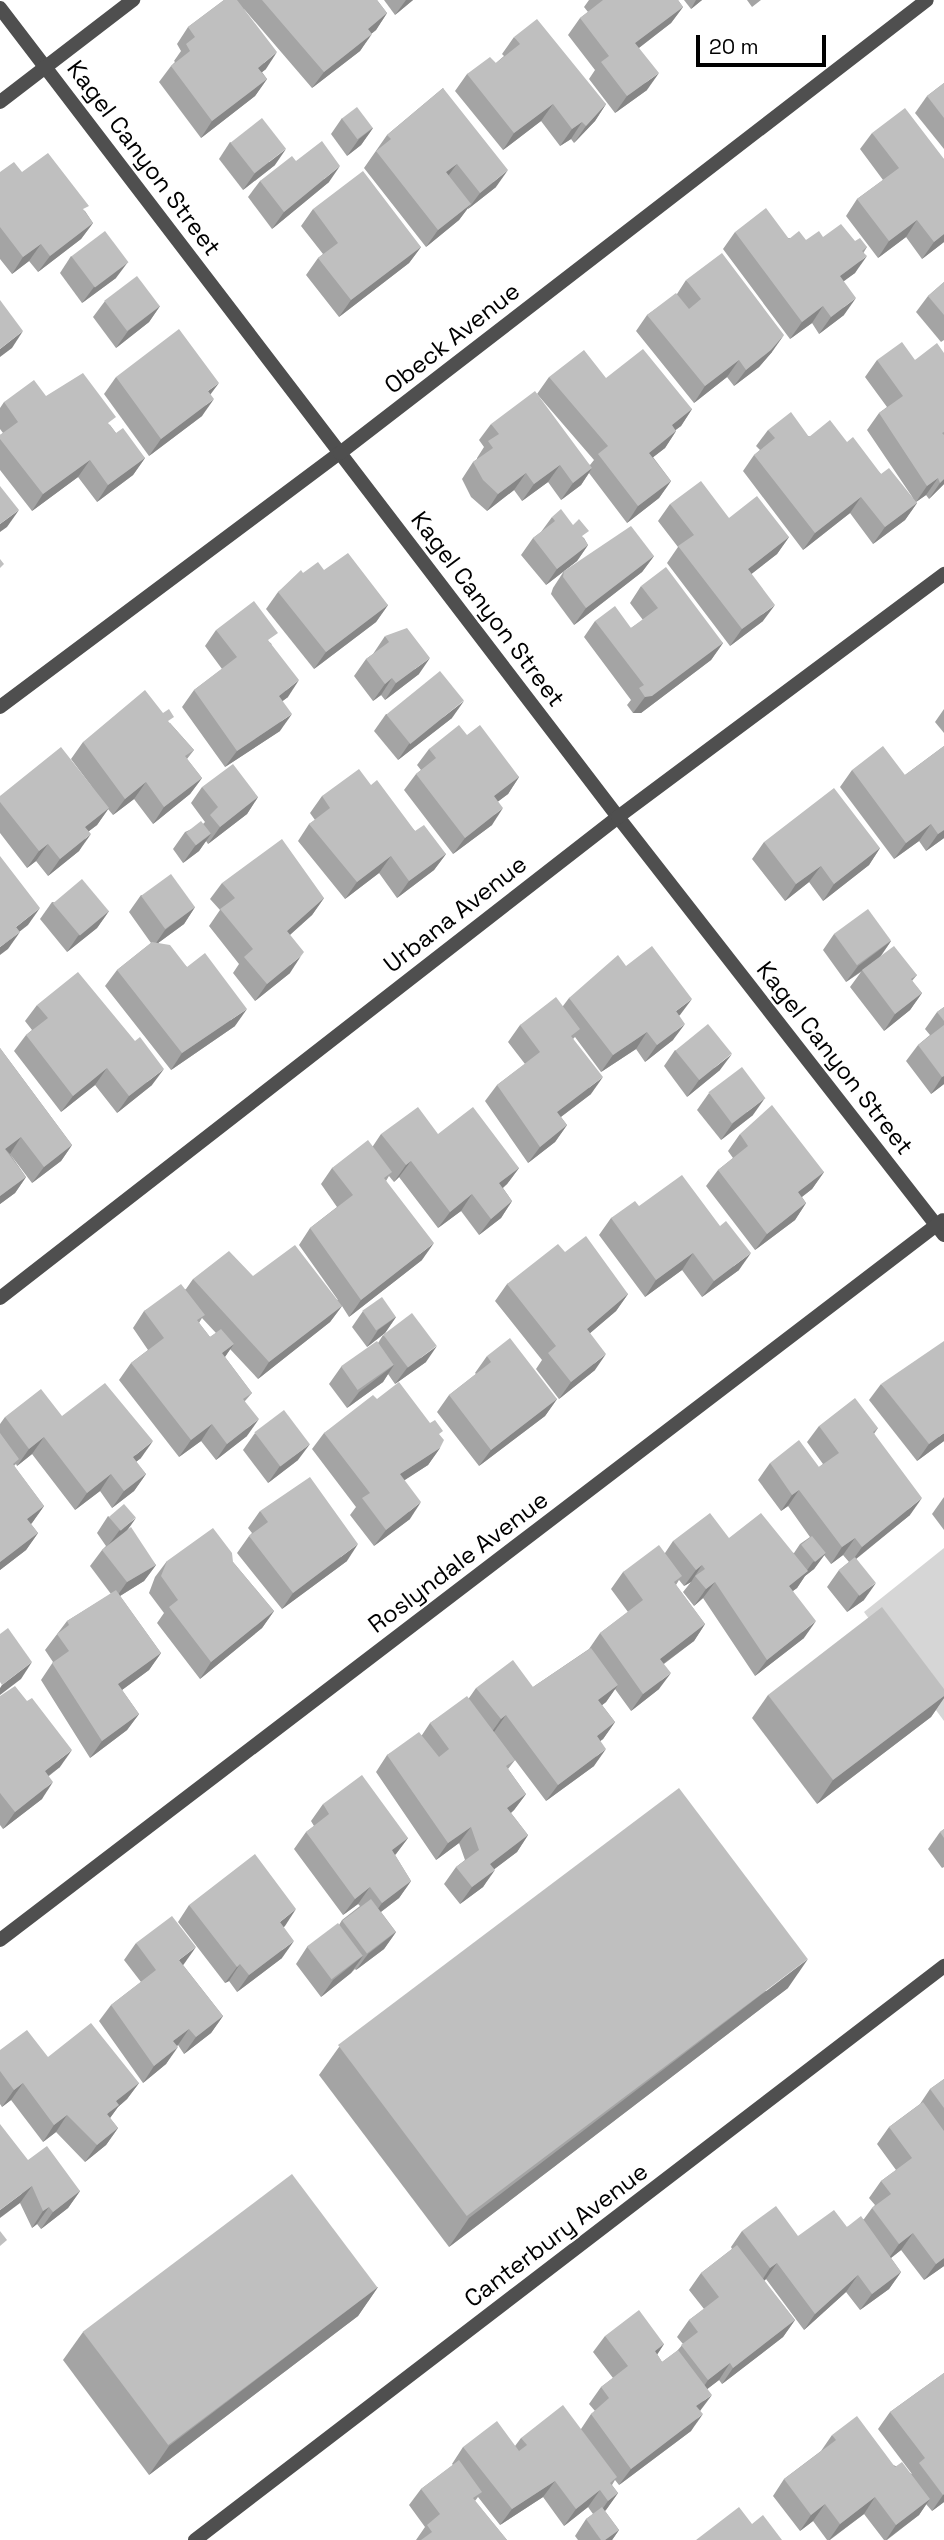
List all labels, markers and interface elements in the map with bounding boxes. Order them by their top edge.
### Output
scale bar [699,21,828,65]
text: 20 m [709,33,759,60]
street label: Kagel Canyon Street [61,55,227,261]
street label: Obeck Avenue [379,276,525,400]
street label: Kagel Canyon Street [405,506,571,712]
street label: Urbana Avenue [378,849,532,979]
street label: Kagel Canyon Street [751,956,919,1160]
street label: Roslyndale Avenue [362,1485,554,1639]
street label: Canterbury Avenue [459,2157,653,2313]

